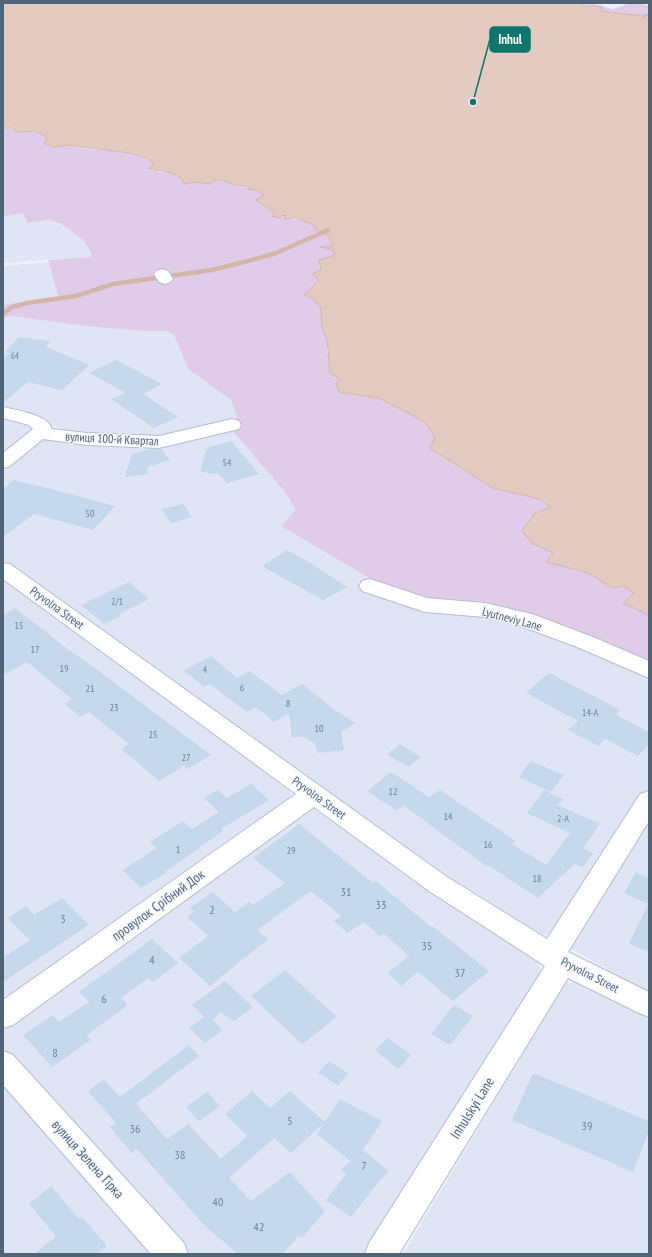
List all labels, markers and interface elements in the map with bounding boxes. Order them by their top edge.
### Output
callout: Inhul [490,27,530,52]
text: Inhul [498,31,523,48]
house number: 64 [11,350,19,361]
street label: вулиця 100-й Квартал [65,429,159,448]
house number: 54 [223,456,232,469]
house number: 50 [86,507,95,520]
street label: Pryvolna Street [27,583,88,633]
house number: 2/1 [111,595,123,608]
street label: Lyutneviy Lane [481,603,544,634]
house number: 15 [15,619,24,632]
house number: 17 [31,643,40,656]
house number: 19 [60,662,69,675]
house number: 4 [203,663,208,676]
house number: 6 [240,681,245,694]
house number: 21 [86,682,95,695]
house number: 8 [286,697,290,710]
house number: 23 [110,701,119,714]
house number: 14-А [582,706,598,719]
house number: 10 [315,722,324,735]
house number: 25 [149,728,158,741]
house number: 27 [182,751,191,764]
street label: Pryvolna Street [289,773,350,823]
house number: 12 [389,785,398,798]
house number: 14 [444,810,453,823]
house number: 2-А [557,812,569,825]
house number: 16 [484,838,493,851]
house number: 1 [176,843,180,856]
house number: 29 [287,844,296,857]
street label: провулок Срібний Док [108,865,208,945]
house number: 18 [533,872,542,885]
house number: 31 [341,884,351,899]
house number: 33 [376,897,386,912]
house number: 2 [209,902,215,917]
house number: 3 [60,911,66,926]
house number: 35 [422,938,432,953]
house number: 4 [149,952,155,967]
street label: Pryvolna Street [559,954,622,996]
house number: 37 [455,965,465,980]
house number: 6 [101,991,107,1006]
house number: 8 [52,1045,58,1060]
street label: Inhulskyi Lane [446,1074,498,1142]
house number: 5 [287,1113,293,1128]
street label: вулиця Зелена Гірка [48,1116,128,1202]
house number: 39 [582,1118,592,1133]
house number: 36 [130,1121,140,1136]
house number: 38 [175,1147,185,1162]
house number: 7 [361,1158,367,1173]
house number: 40 [213,1194,223,1209]
house number: 42 [254,1219,264,1234]

